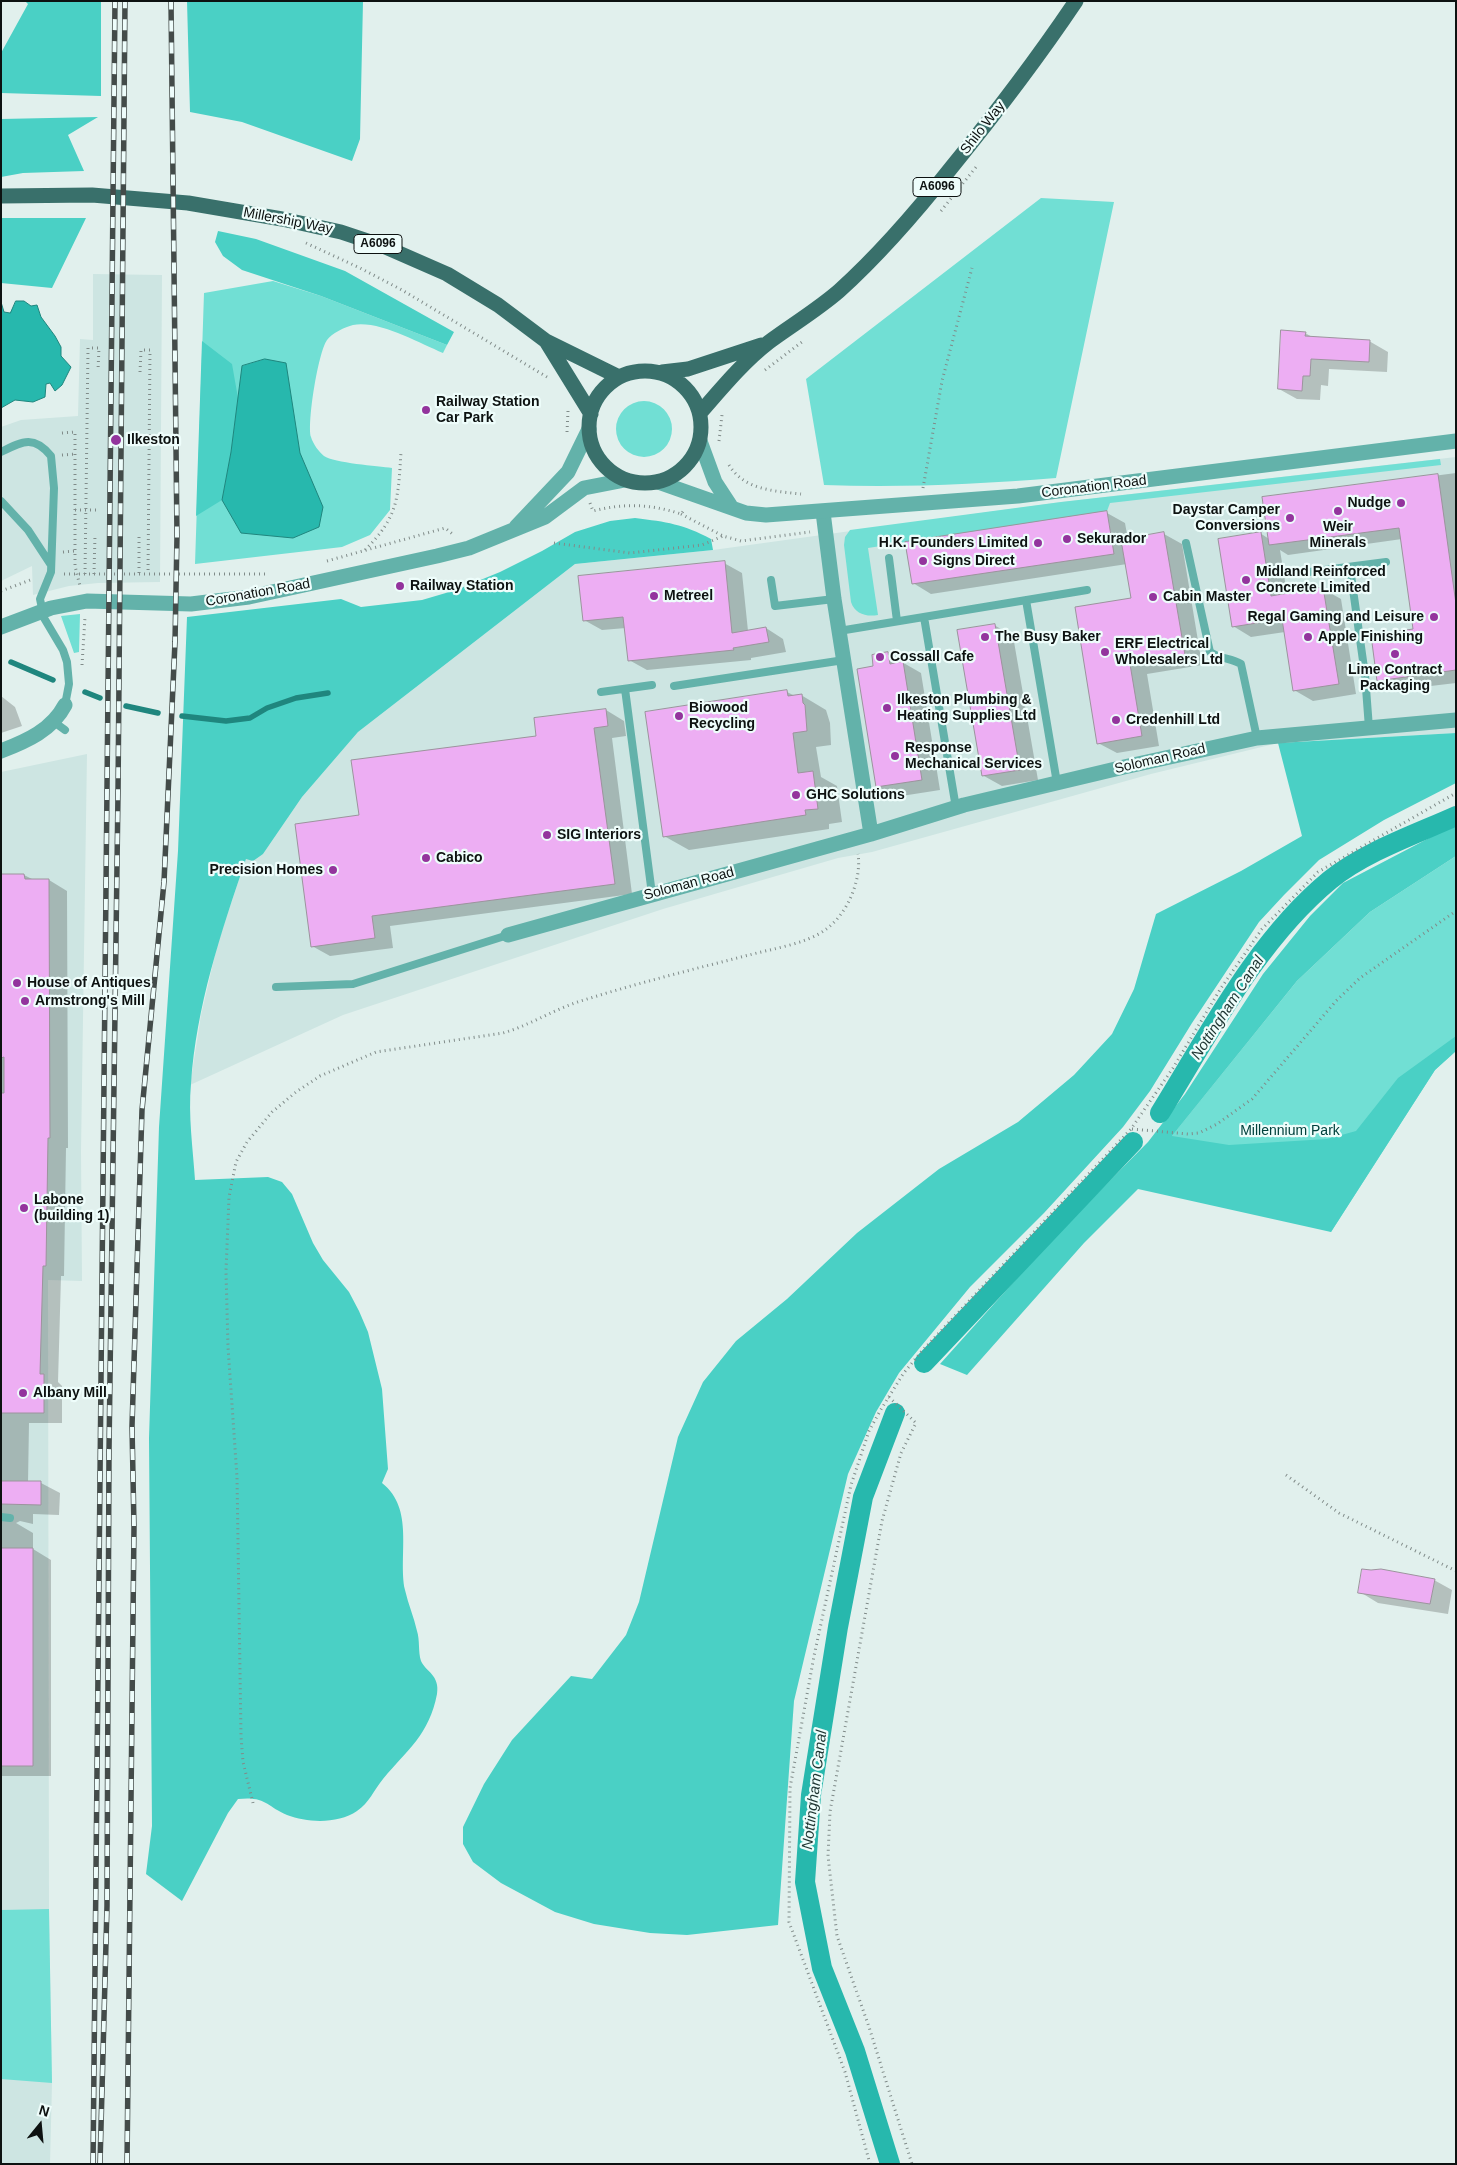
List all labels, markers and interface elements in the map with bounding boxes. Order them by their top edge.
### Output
street label: Shilo Way [957,98,1009,158]
road number: A6096 [913,178,961,196]
street label: Millership Way [242,204,334,238]
road number: A6096 [354,234,402,253]
place label: Railway Station Car Park [436,394,539,427]
marker: Railway Station Car Park [420,404,432,416]
place label: Ilkeston [127,432,180,448]
marker: Ilkeston [109,433,123,447]
street label: Coronation Road [1040,472,1148,502]
place label: Nudge [1347,495,1391,511]
marker: Nudge [1395,497,1407,509]
place label: Daystar Camper Conversions [1173,502,1280,534]
marker: Weir Minerals [1332,505,1344,517]
marker: Daystar Camper Conversions [1284,512,1296,524]
place label: Weir Minerals [1310,519,1366,552]
place label: Sekurador [1077,531,1146,547]
marker: Sekurador [1061,533,1073,545]
place label: H.K. Founders Limited [879,535,1028,551]
marker: H.K. Founders Limited [1032,537,1044,549]
place label: Signs Direct [933,553,1015,569]
marker: Signs Direct [917,555,929,567]
place label: Midland Reinforced Concrete Limited [1256,564,1386,596]
marker: Midland Reinforced Concrete Limited [1240,574,1252,586]
street label: Coronation Road [204,576,312,610]
place label: Railway Station [410,578,513,594]
marker: Railway Station [394,580,406,592]
place label: Metreel [664,588,713,604]
place label: Cabin Master [1163,589,1251,605]
marker: Metreel [648,590,660,602]
marker: Cabin Master [1147,591,1159,603]
place label: Regal Gaming and Leisure [1247,609,1424,625]
marker: Regal Gaming and Leisure [1428,611,1440,623]
place label: The Busy Baker [995,629,1101,645]
place label: Apple Finishing [1318,629,1423,645]
marker: The Busy Baker [979,631,991,643]
marker: Apple Finishing [1302,631,1314,643]
place label: ERF Electrical Wholesalers Ltd [1115,636,1223,669]
marker: ERF Electrical Wholesalers Ltd [1099,646,1111,658]
marker: Lime Contract Packaging [1389,648,1401,660]
place label: Cossall Cafe [890,649,974,665]
marker: Cossall Cafe [874,651,886,663]
place label: Lime Contract Packaging [1348,662,1442,694]
place label: Ilkeston Plumbing & Heating Supplies Ltd [897,692,1036,724]
place label: Biowood Recycling [689,700,755,732]
marker: Ilkeston Plumbing & Heating Supplies Ltd [881,702,893,714]
marker: Biowood Recycling [673,710,685,722]
place label: Credenhill Ltd [1126,712,1220,728]
marker: Credenhill Ltd [1110,714,1122,726]
place label: Response Mechanical Services [905,740,1042,772]
street label: Soloman Road [1113,740,1207,778]
marker: Response Mechanical Services [889,750,901,762]
place label: GHC Solutions [806,787,905,803]
marker: GHC Solutions [790,789,802,801]
place label: SIG Interiors [557,827,641,843]
marker: SIG Interiors [541,829,553,841]
place label: Cabico [436,850,483,866]
marker: Cabico [420,852,432,864]
place label: Precision Homes [209,862,323,878]
marker: Precision Homes [327,864,339,876]
street label: Soloman Road [642,864,736,904]
water label: Nottingham Canal [1188,953,1268,1063]
place label: House of Antiques [27,975,151,991]
marker: House of Antiques [11,977,23,989]
place label: Armstrong's Mill [35,993,145,1009]
marker: Armstrong's Mill [19,995,31,1007]
park label: Millennium Park [1240,1123,1340,1139]
place label: Labone (building 1) [34,1192,109,1224]
marker: Labone (building 1) [18,1202,30,1214]
place label: Albany Mill [33,1385,107,1401]
marker: Albany Mill [17,1387,29,1399]
water label: Nottingham Canal [799,1729,831,1851]
north arrow [15,2100,65,2150]
text: N [37,2102,52,2120]

